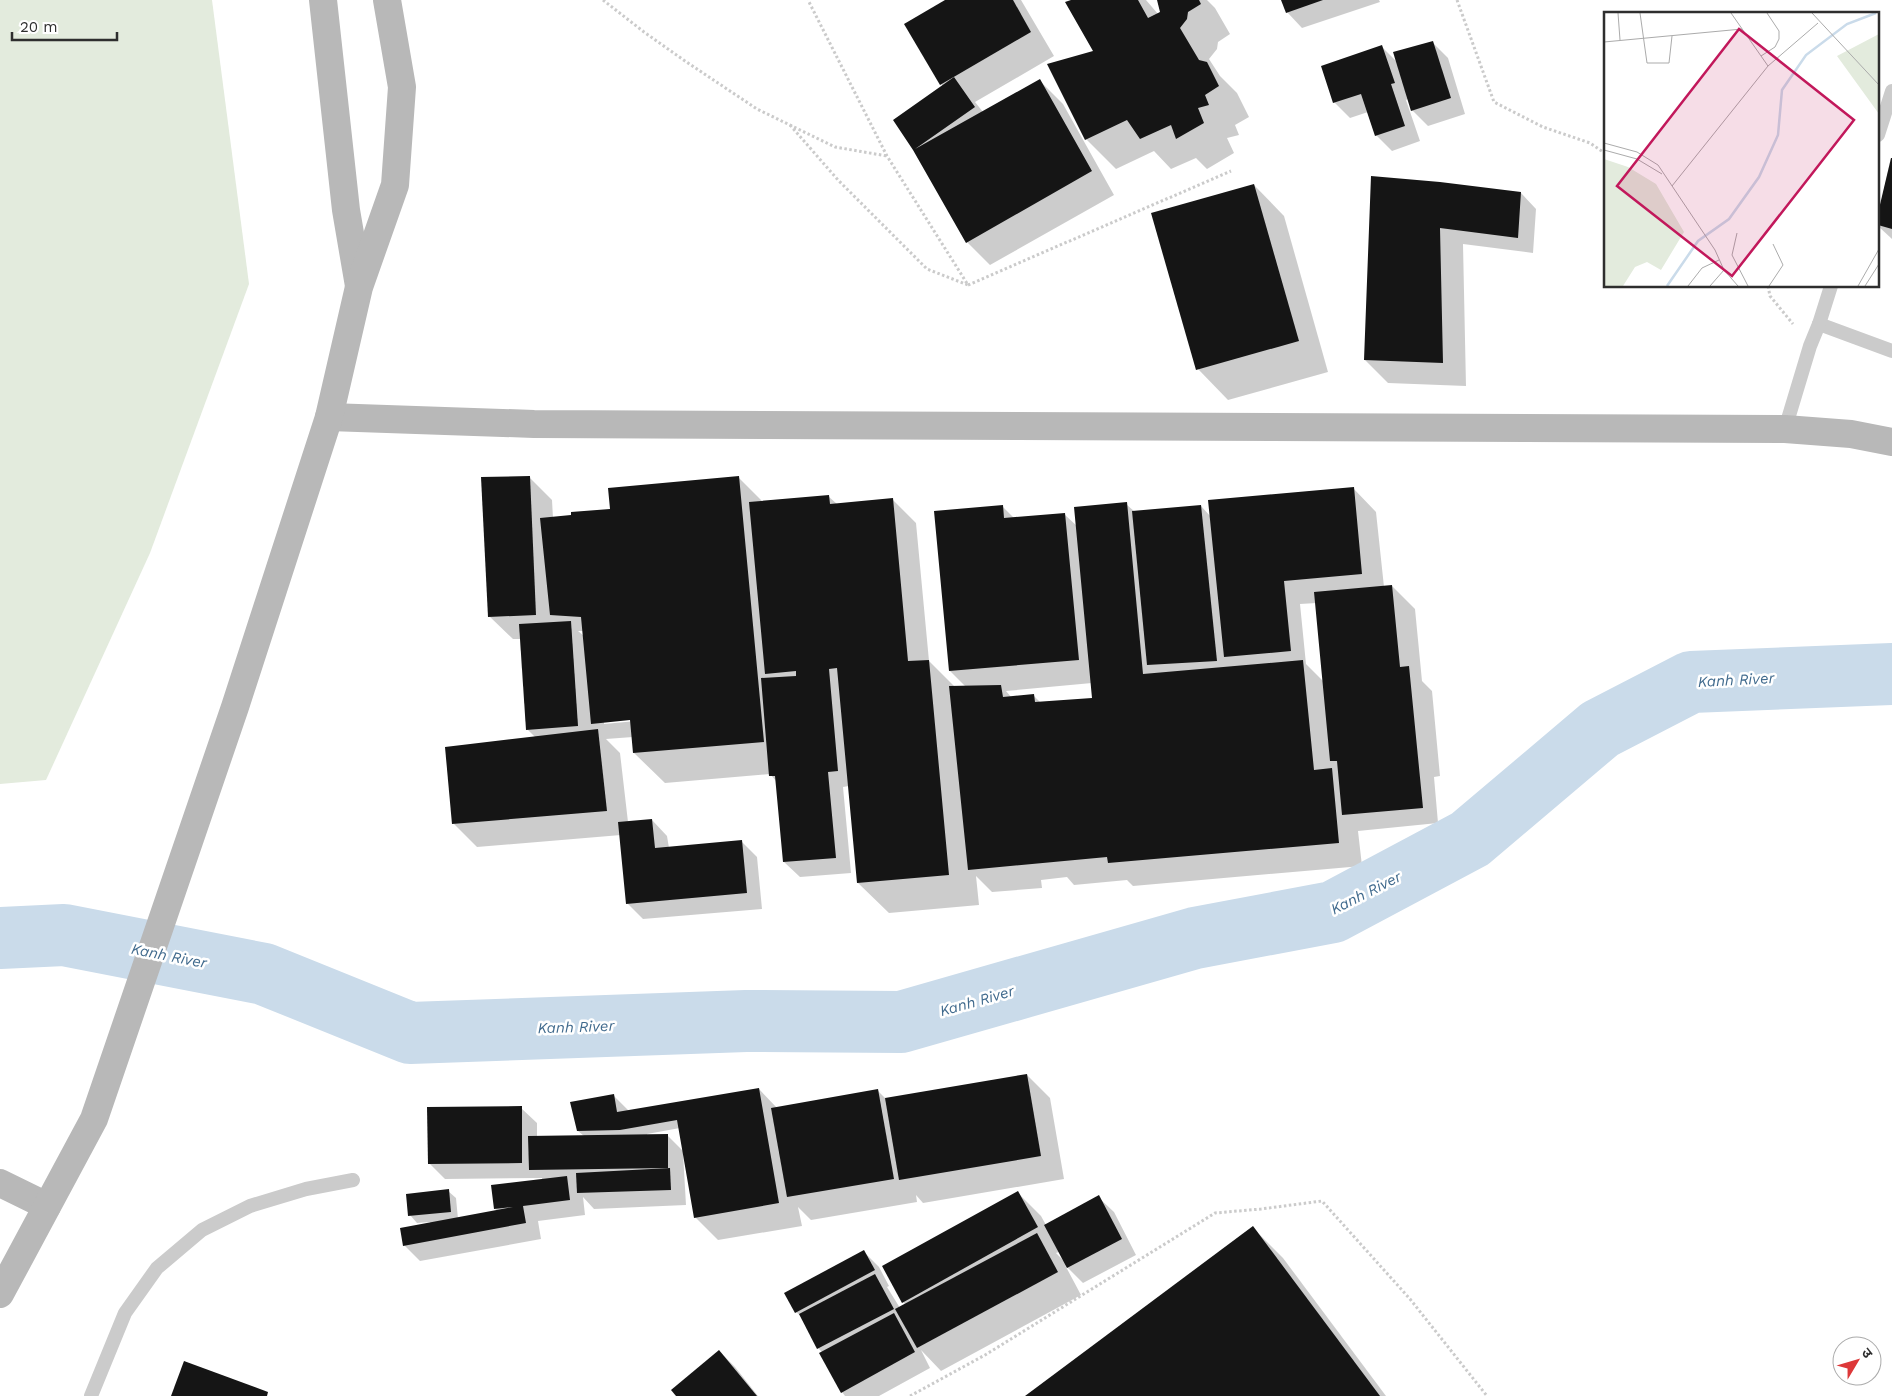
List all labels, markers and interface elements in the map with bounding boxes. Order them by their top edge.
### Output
scale bar [12,10,118,42]
inset map [1604,12,1880,288]
text: 20 m [20,18,58,36]
water label: Kanh River [1697,669,1776,691]
water label: Kanh River [1328,867,1405,918]
water label: Kanh River [130,940,209,972]
water label: Kanh River [938,981,1017,1020]
water label: Kanh River [537,1017,616,1037]
north arrow [1832,1336,1882,1386]
text: उ [1858,1345,1877,1362]

